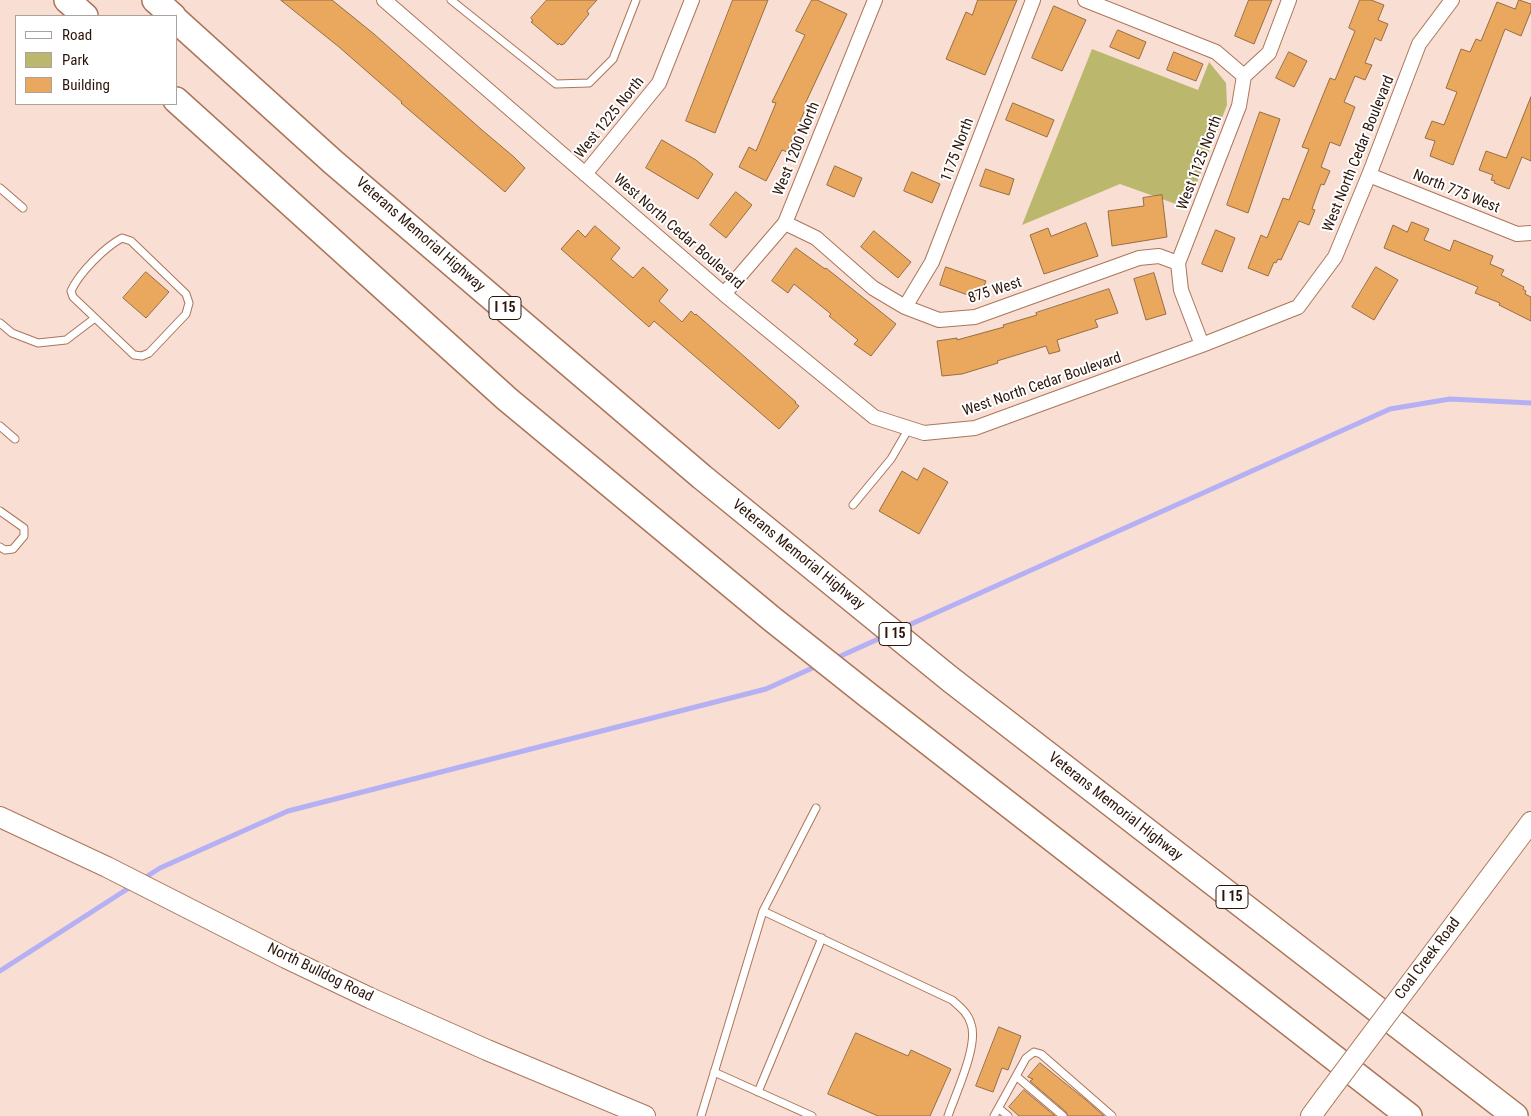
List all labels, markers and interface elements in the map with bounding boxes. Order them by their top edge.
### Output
legend [15,15,178,105]
text: Road [62,26,92,44]
text: Park [62,51,89,69]
street label: West North Cedar Boulevard [1319,73,1399,235]
street label: West 1225 North [572,74,648,162]
text: Building [62,76,110,94]
street label: West 1200 North [770,100,824,198]
street label: West 1125 North [1174,113,1226,213]
street label: 1175 North [938,116,978,184]
street label: North 775 West [1410,166,1502,218]
street label: West North Cedar Boulevard [609,171,747,293]
street label: Veterans Memorial Highway [352,174,488,296]
street label: 875 West [966,274,1024,308]
road number: I 15 [489,296,521,320]
street label: West North Cedar Boulevard [960,349,1124,421]
street label: Veterans Memorial Highway [728,496,868,614]
road number: I 15 [879,622,911,646]
street label: Veterans Memorial Highway [1044,749,1186,865]
road number: I 15 [1216,886,1248,909]
street label: Coal Creek Road [1391,915,1465,1003]
street label: North Bulldog Road [264,940,376,1006]

